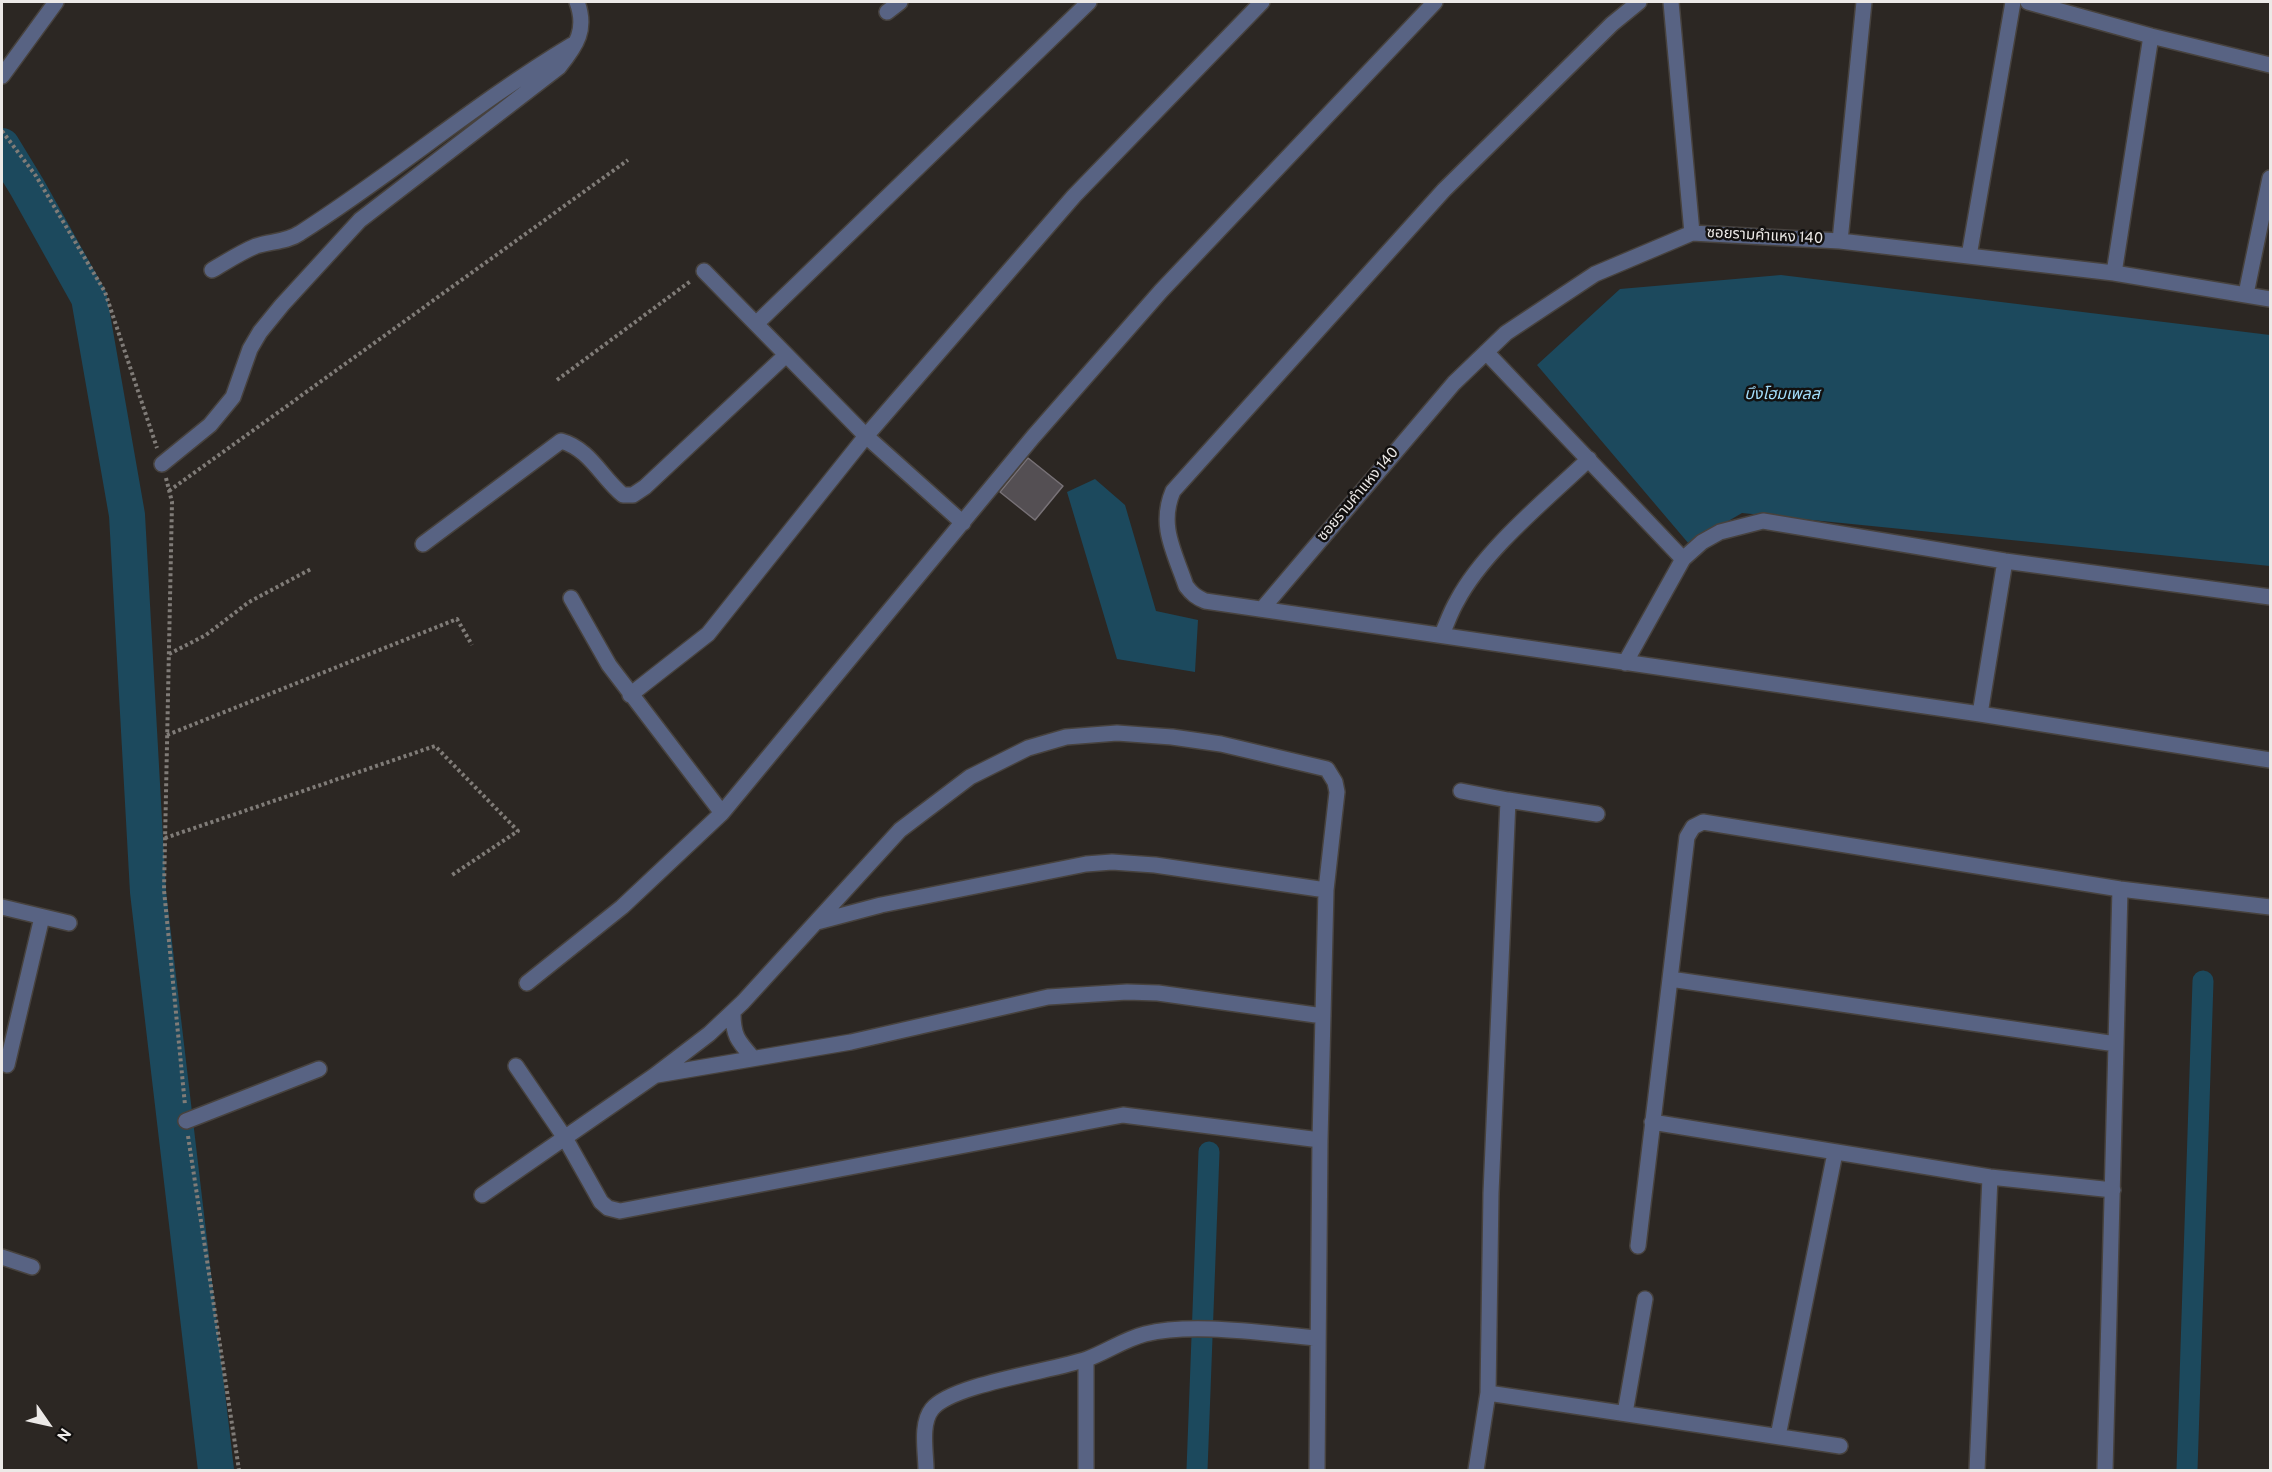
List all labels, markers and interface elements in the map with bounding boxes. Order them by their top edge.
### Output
street label: ซอยรามคำแหง 140 [1706,225,1824,249]
water label: บึงโฮมเพลส [1744,386,1820,406]
street label: ซอยรามคำแหง 140 [1315,444,1403,546]
north arrow [18,1394,78,1454]
text: N [51,1424,74,1444]

